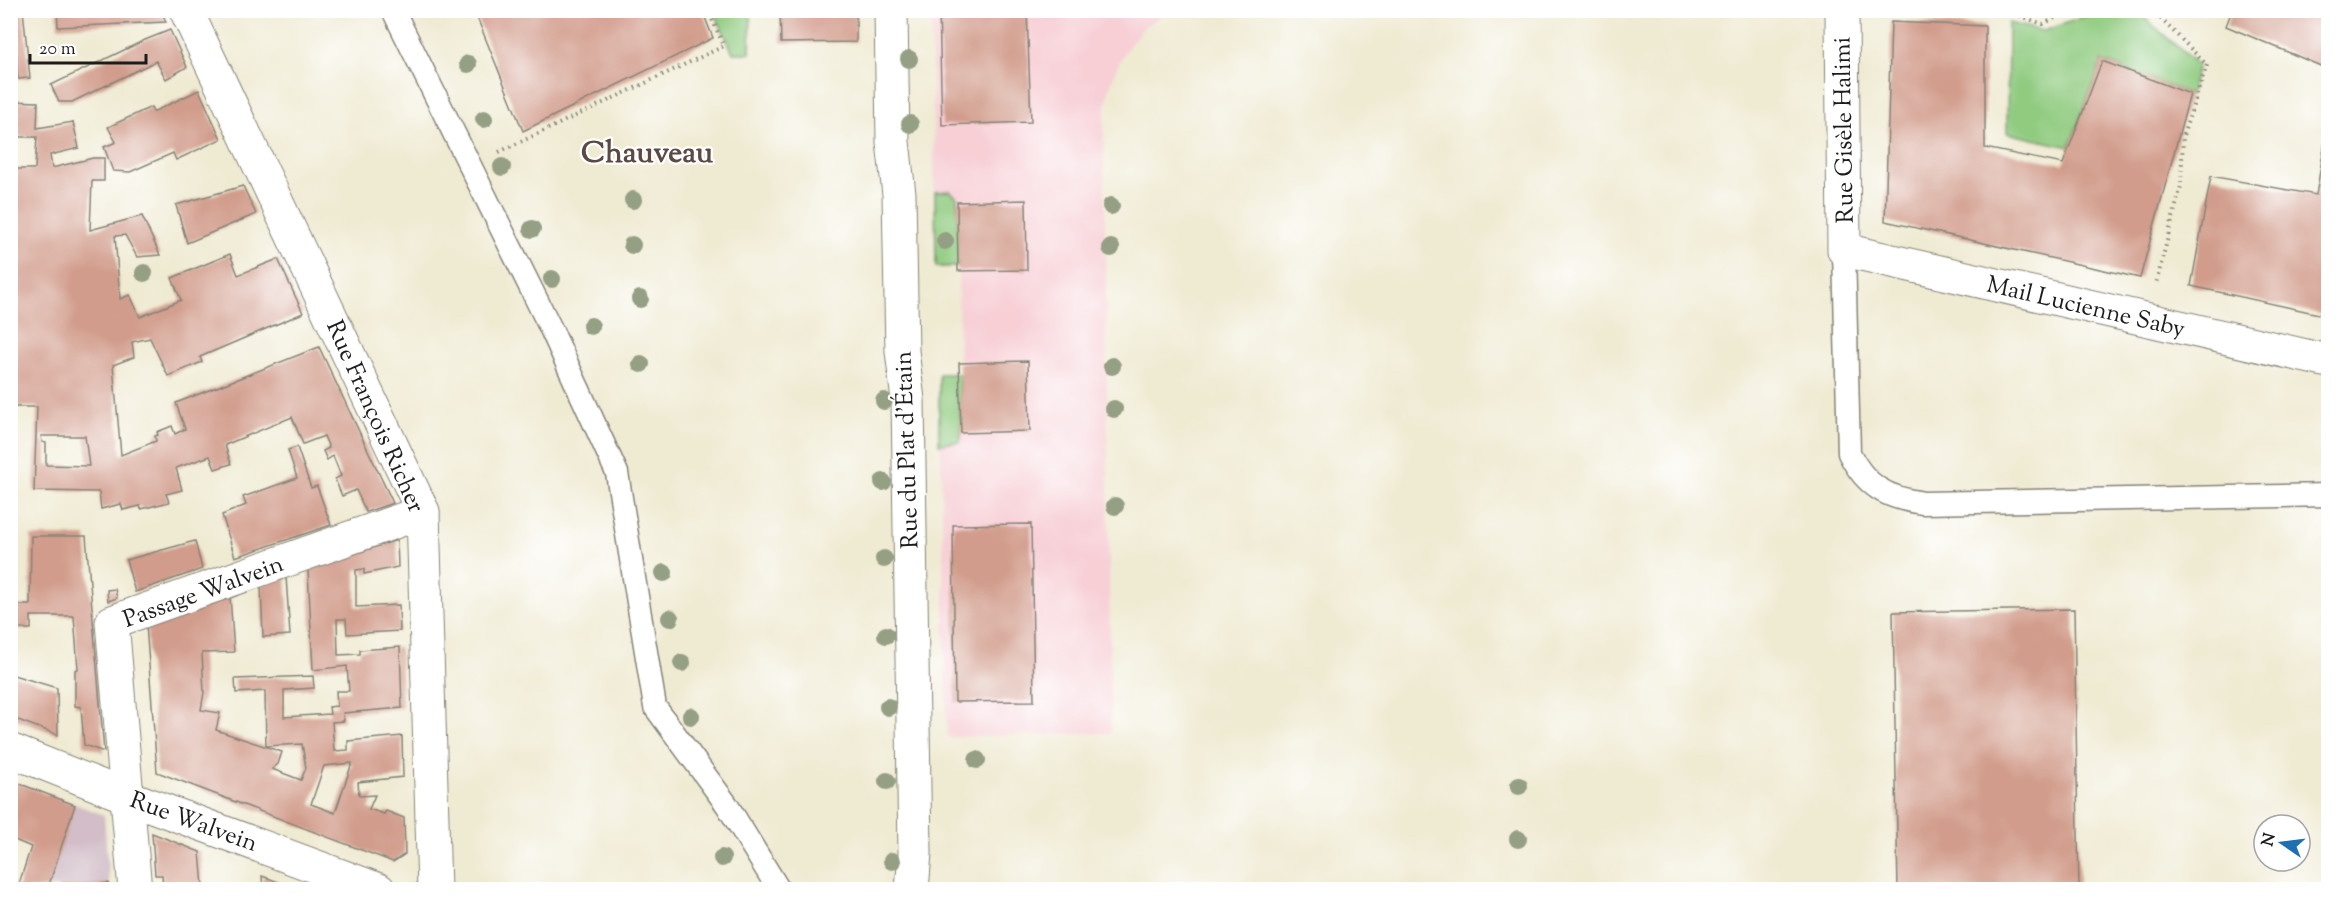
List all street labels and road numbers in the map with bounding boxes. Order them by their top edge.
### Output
street label: Rue Gisèle Halimi [1826,36,1864,224]
street label: Mail Lucienne Saby [1983,269,2188,347]
street label: Rue François Richer [316,315,432,519]
street label: Rue du Plat d'Étain [888,351,928,549]
street label: Passage Walvein [119,548,289,638]
street label: Rue Walvein [125,784,262,862]

